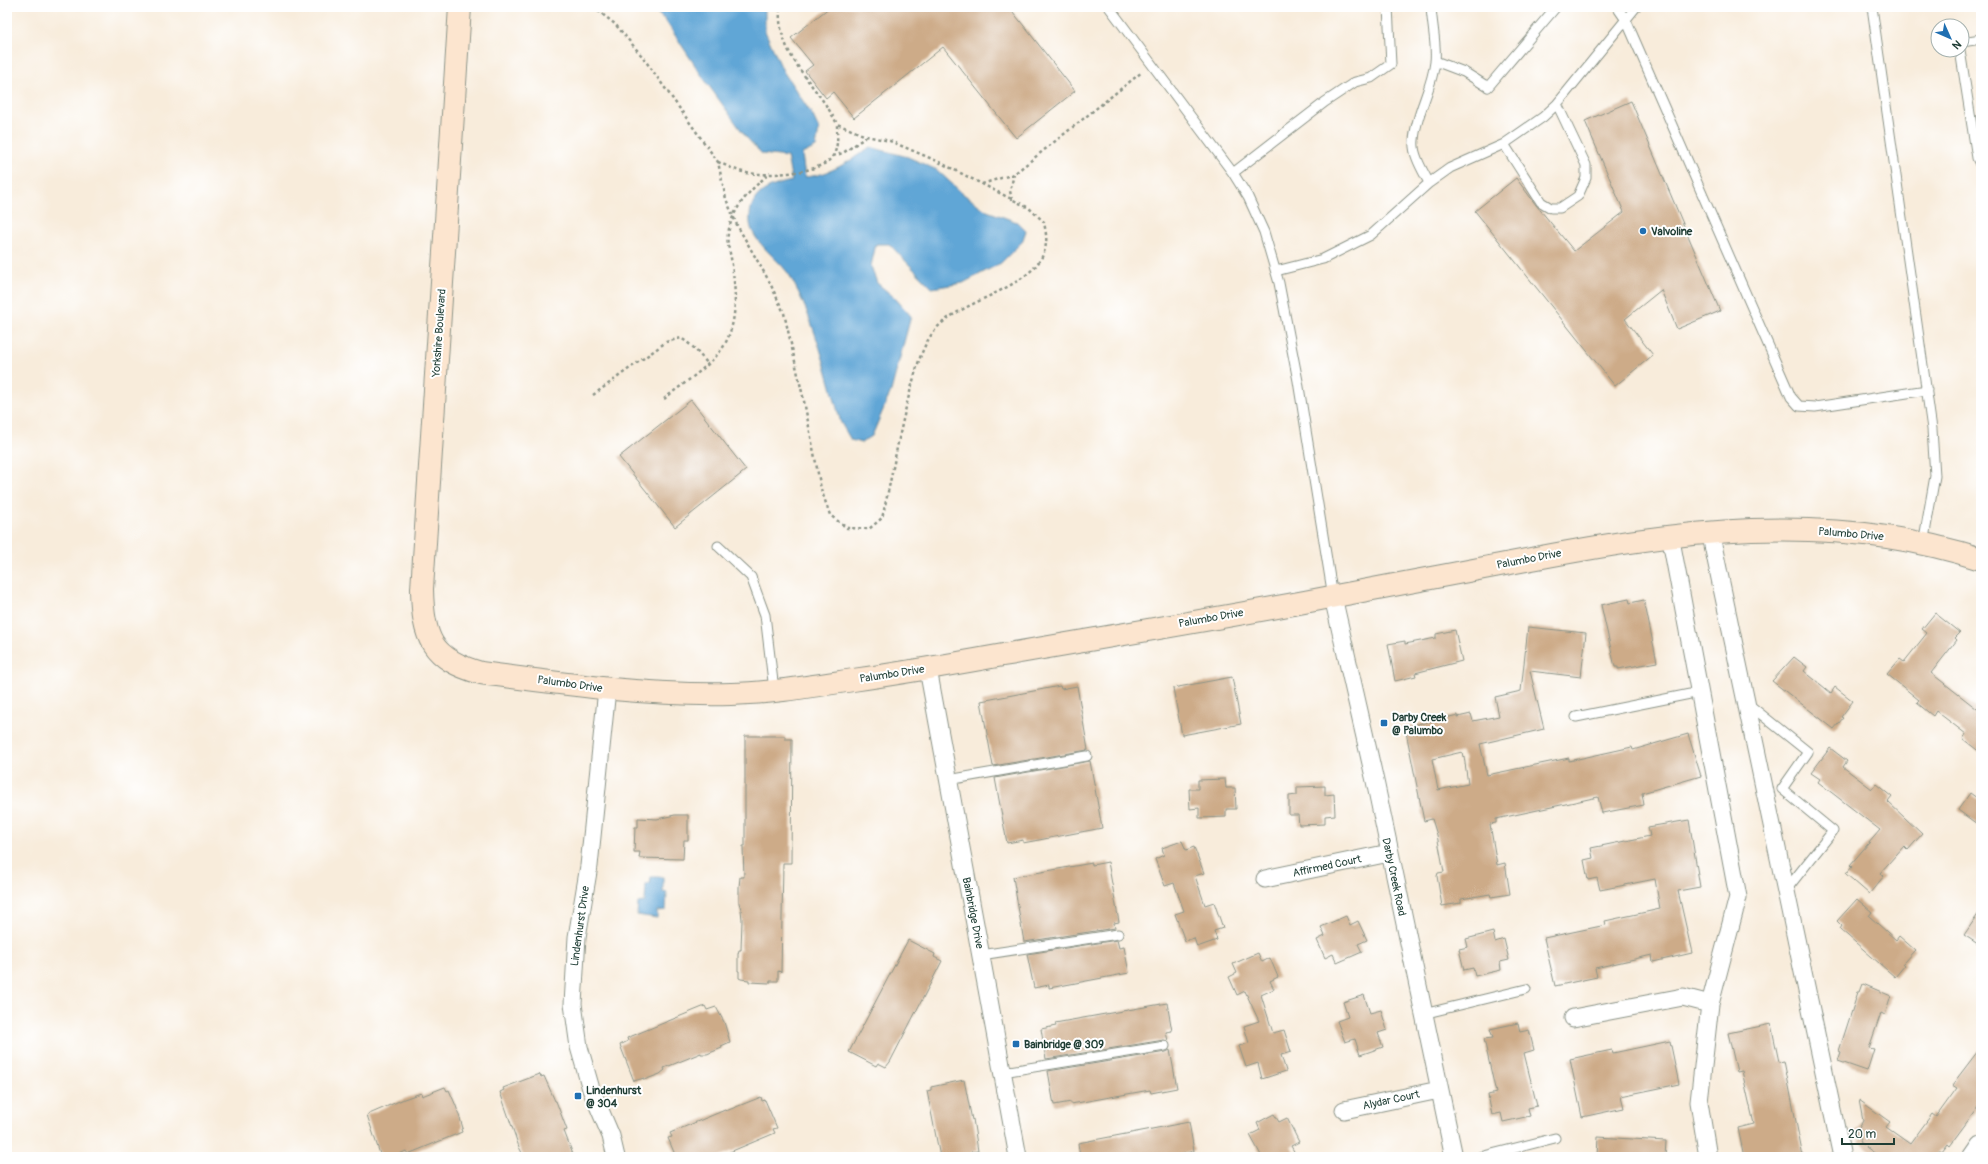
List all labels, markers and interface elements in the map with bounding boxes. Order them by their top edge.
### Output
north arrow [1930,18,1970,58]
text: N [1949,37,1964,52]
place label: Valvoline [1651,225,1693,238]
marker: Valvoline [1638,226,1648,236]
street label: Yorkshire Boulevard [429,288,449,379]
street label: Palumbo Drive [1818,525,1885,543]
street label: Palumbo Drive [1496,546,1563,572]
street label: Palumbo Drive [1178,606,1245,630]
street label: Palumbo Drive [859,662,926,686]
street label: Palumbo Drive [537,673,604,695]
place label: Darby Creek @ Palumbo [1392,711,1447,737]
marker: Darby Creek @ Palumbo [1379,718,1389,728]
street label: Darby Creek Road [1379,837,1409,917]
street label: Affirmed Court [1292,852,1363,880]
street label: Bainbridge Drive [960,876,986,951]
street label: Lindenhurst Drive [568,884,592,967]
place label: Bainbridge @ 309 [1024,1038,1104,1051]
marker: Bainbridge @ 309 [1011,1039,1021,1049]
place label: Lindenhurst @ 304 [586,1084,642,1110]
street label: Alydar Court [1361,1088,1421,1112]
marker: Lindenhurst @ 304 [573,1091,583,1101]
scale bar [1842,1120,1894,1146]
text: 20 m [1848,1127,1877,1142]

